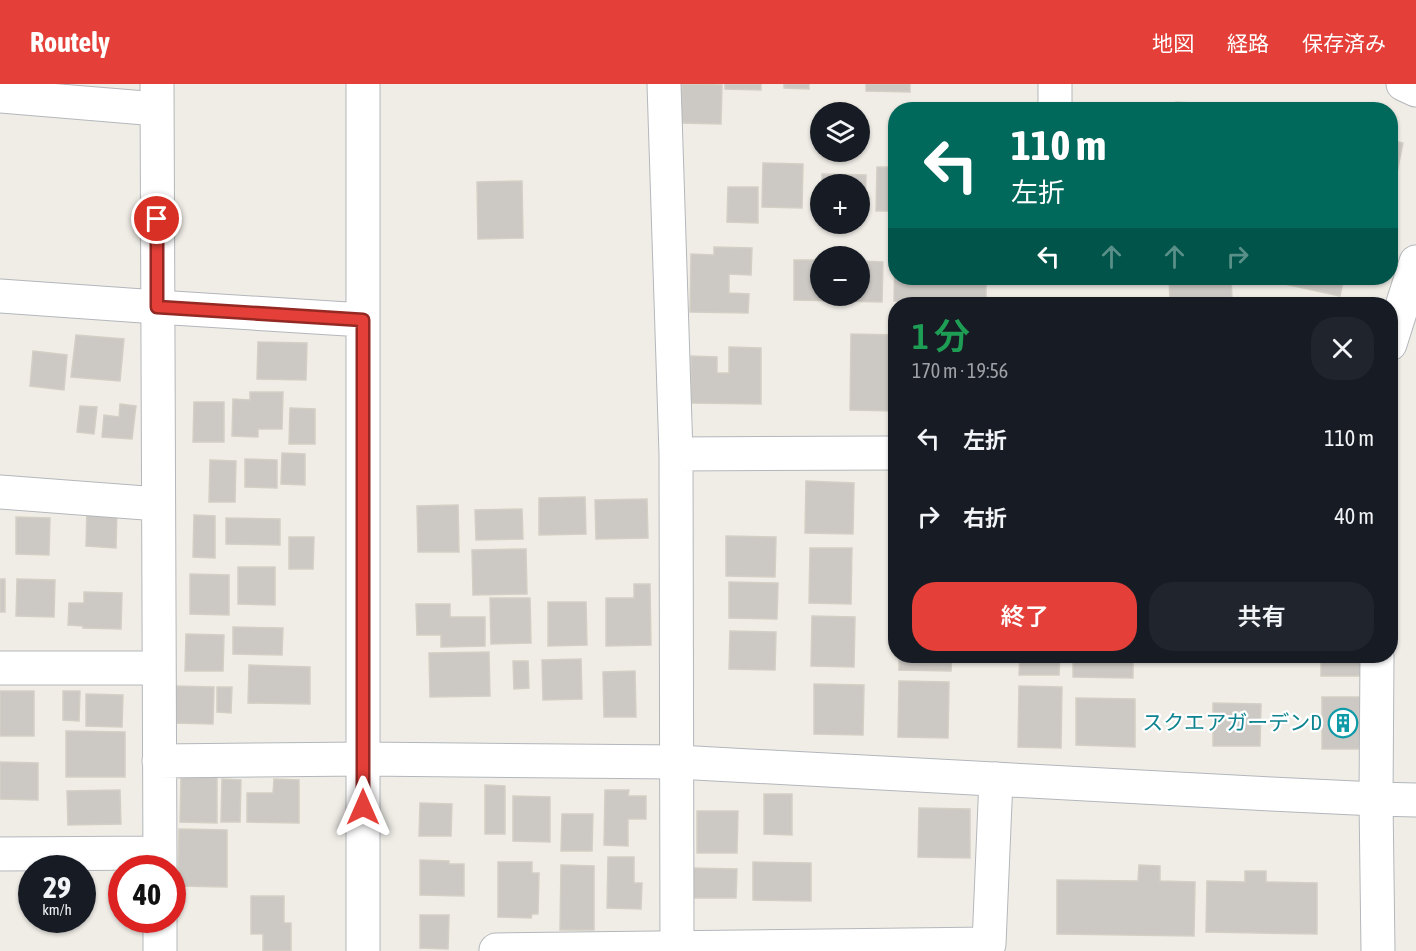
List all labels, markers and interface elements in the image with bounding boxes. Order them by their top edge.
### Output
text: Routely [30,26,110,58]
text: 地図 [1152,31,1194,55]
text: 経路 [1227,31,1269,55]
text: 保存済み [1302,31,1386,55]
map controls [810,102,870,306]
button: layers [810,102,870,162]
text: 110 m [1011,121,1106,169]
icon: left [912,126,990,204]
button: + [810,174,870,234]
text: 左折 [1011,177,1065,208]
pin [131,193,182,244]
icon: arrive [140,202,173,235]
icon: left [1032,240,1065,273]
icon: ahead [1095,240,1128,273]
icon: ahead [1158,240,1191,273]
icon: right [1221,240,1254,273]
button: − [810,246,870,306]
text: 1 分 [912,315,970,357]
button: close [1311,317,1374,380]
text: 170 m · 19:56 [912,359,1008,382]
icon: left [912,422,945,455]
text: 110 m [1324,425,1374,451]
text: 左折 [963,427,1007,453]
icon: right [912,500,945,533]
text: 40 m [1334,503,1374,529]
text: 右折 [963,505,1007,531]
button: 終了 [912,582,1137,651]
button: 共有 [1149,582,1374,651]
building icon: スクエアガーデンD [1327,707,1359,739]
place label: スクエアガーデンD [1142,710,1322,734]
position arrow [331,775,395,839]
speed limit sign: 40 [108,855,186,933]
text: 29 [43,870,71,904]
text: km/h [42,901,72,918]

